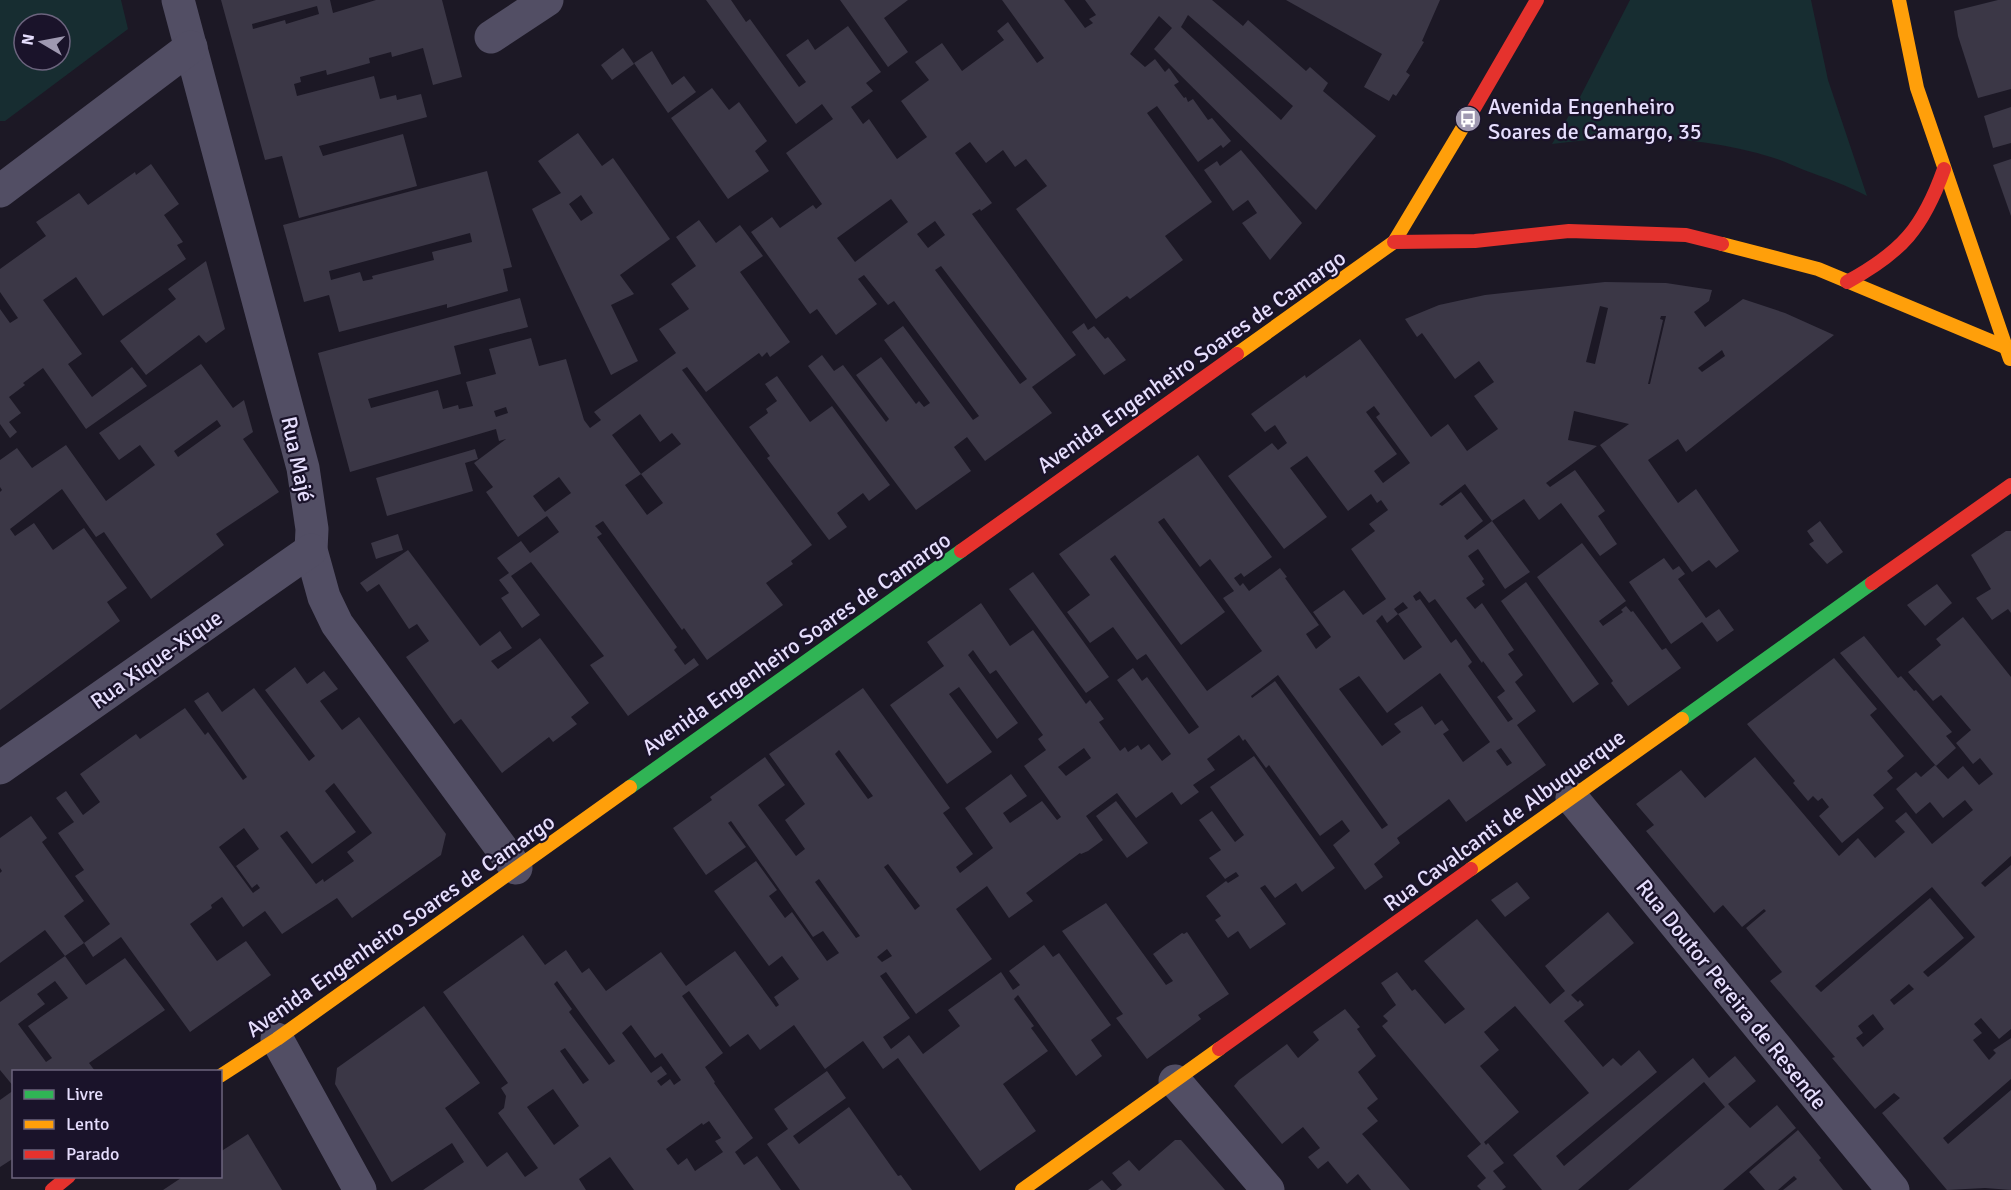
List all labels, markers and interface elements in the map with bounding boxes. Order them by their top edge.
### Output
north arrow [12,12,72,72]
text: N [17,32,39,47]
place label: Avenida Engenheiro Soares de Camargo, 35 [1488,93,1702,145]
bus stop icon: Avenida Engenheiro Soares de Camargo, 35 [1453,104,1483,134]
street label: Avenida Engenheiro Soares de Camargo [1032,244,1351,479]
street label: Rua Majé [275,414,320,504]
street label: Avenida Engenheiro Soares de Camargo [637,526,956,761]
street label: Rua Xique-Xique [85,604,227,715]
street label: Rua Cavalcanti de Albuquerque [1378,724,1630,917]
street label: Avenida Engenheiro Soares de Camargo [241,808,560,1043]
street label: Rua Doutor Pereira de Resende [1630,874,1833,1115]
legend [12,1070,222,1178]
text: Livre [66,1083,103,1105]
text: Lento [66,1113,109,1135]
text: Parado [66,1143,119,1165]

